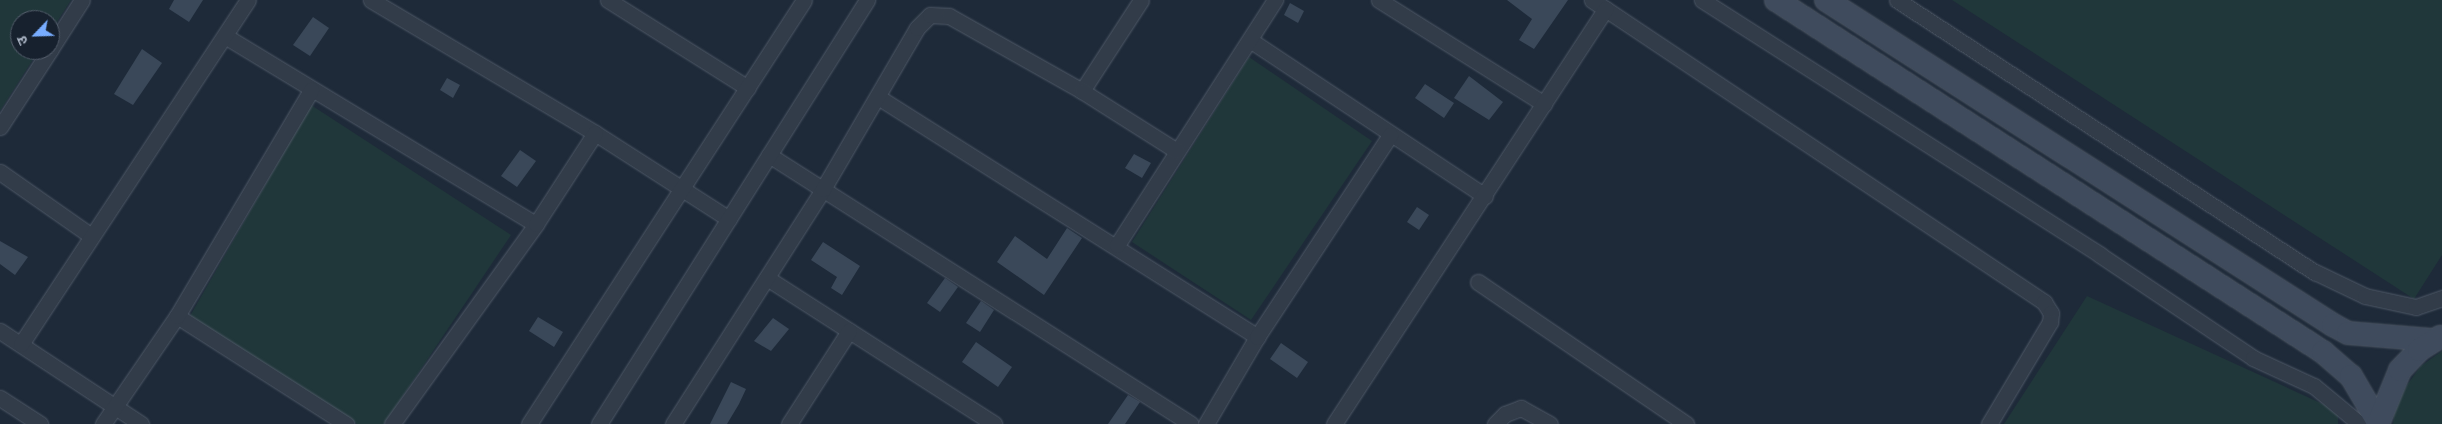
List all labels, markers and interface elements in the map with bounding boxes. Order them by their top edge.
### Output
north arrow [10,10,60,60]
text: उ [12,34,31,48]

